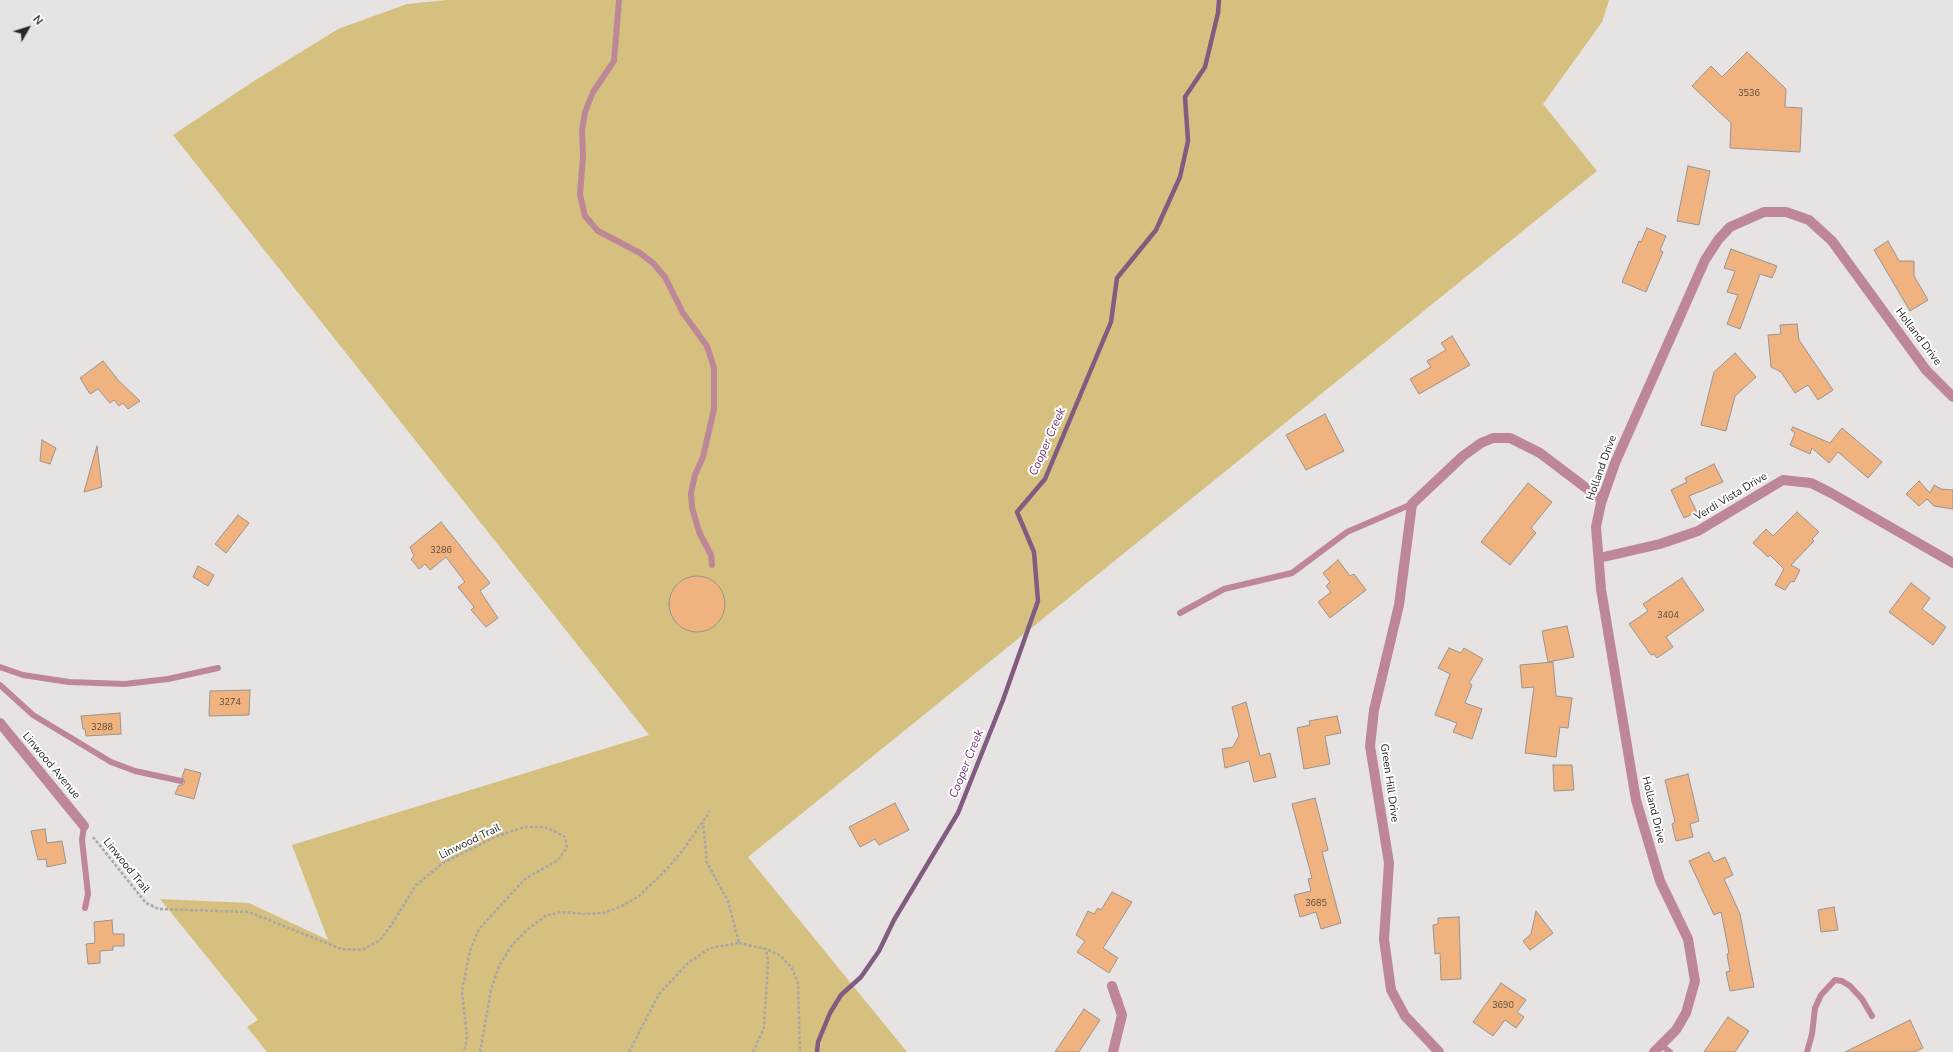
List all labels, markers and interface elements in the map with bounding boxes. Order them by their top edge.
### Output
north arrow [8,8,48,48]
text: N [29,12,46,28]
house number: 3536 [1738,89,1760,99]
street label: Holland Drive [1892,306,1944,368]
water label: Cooper Creek [1027,406,1069,478]
street label: Holland Drive [1584,434,1620,502]
street label: Verdi Vista Drive [1692,470,1770,524]
house number: 3286 [430,546,452,556]
house number: 3404 [1657,611,1679,621]
house number: 3274 [219,698,241,708]
house number: 3288 [91,723,113,733]
water label: Cooper Creek [947,728,987,800]
street label: Linwood Avenue [19,730,83,802]
street label: Green Hill Drive [1377,743,1401,823]
street label: Holland Drive [1638,775,1668,845]
street label: Linwood Trail [437,821,503,863]
street label: Linwood Trail [100,836,152,896]
house number: 3685 [1305,899,1327,909]
house number: 3690 [1492,1001,1514,1011]

